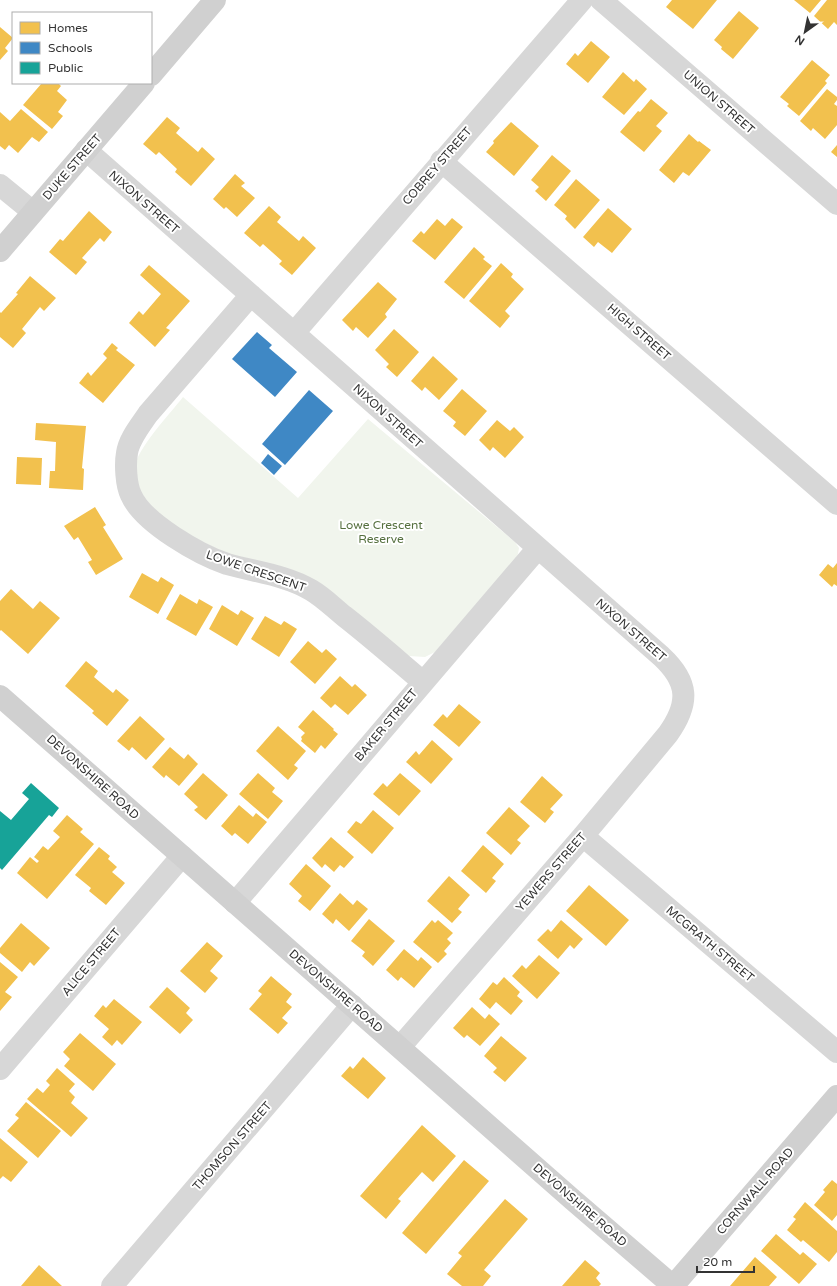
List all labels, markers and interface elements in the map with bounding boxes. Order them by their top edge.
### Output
legend [12,12,152,84]
north arrow [785,12,825,52]
text: Homes [48,21,88,35]
text: N [793,32,807,48]
text: Schools [48,41,93,55]
text: Public [48,61,83,75]
street label: UNION STREET [680,67,758,137]
street label: COBREY STREET [399,124,475,208]
street label: DUKE STREET [40,131,105,203]
street label: NIXON STREET [106,168,183,237]
street label: HIGH STREET [605,301,674,364]
street label: NIXON STREET [350,381,426,451]
park label: Lowe Crescent Reserve [339,518,423,546]
street label: LOWE CRESCENT [204,547,308,595]
street label: NIXON STREET [593,596,670,665]
street label: BAKER STREET [352,685,421,764]
street label: DEVONSHIRE ROAD [44,732,142,822]
street label: YEWERS STREET [513,829,589,914]
street label: MCGRATH STREET [663,903,757,985]
street label: ALICE STREET [59,925,124,999]
street label: DEVONSHIRE ROAD [286,947,386,1035]
street label: THOMSON STREET [190,1098,275,1193]
street label: CORNWALL ROAD [714,1145,796,1237]
street label: DEVONSHIRE ROAD [530,1161,630,1249]
scale bar [697,1248,754,1274]
text: 20 m [703,1255,732,1269]

